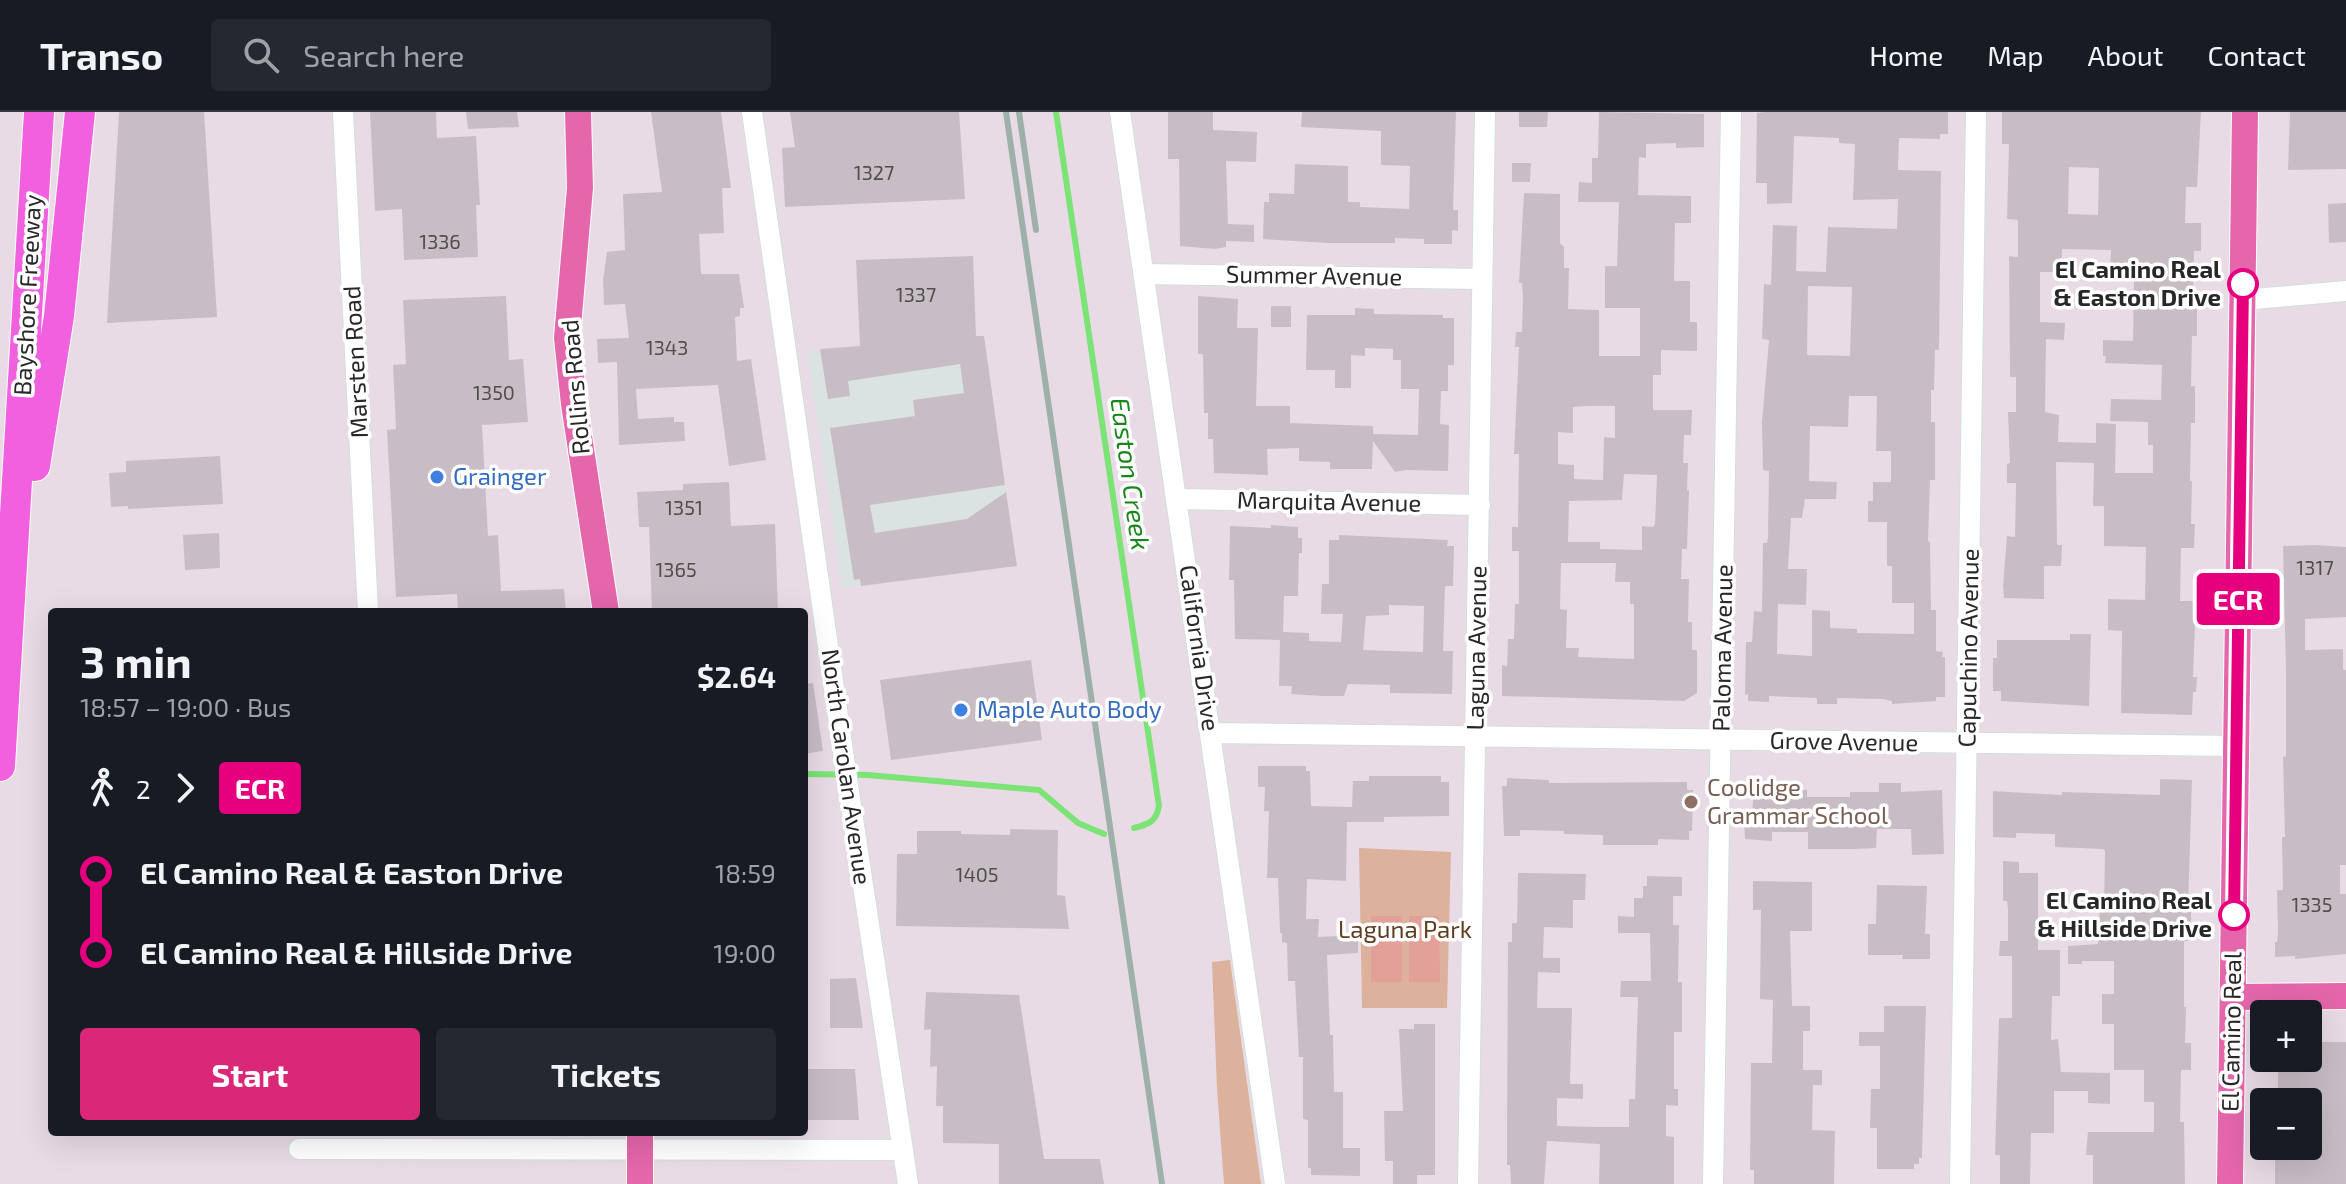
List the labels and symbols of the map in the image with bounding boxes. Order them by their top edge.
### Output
house number: 1327 [854,160,894,184]
street label: Bayshore Freeway [7,193,46,396]
house number: 1336 [419,229,461,253]
place label: El Camino Real & Easton Drive [2053,254,2221,311]
street label: Summer Avenue [1226,258,1402,291]
marker: El Camino Real & Easton Drive [2228,269,2258,299]
house number: 1337 [896,282,936,306]
street label: Marsten Road [336,285,373,439]
street label: Rollins Road [554,318,595,456]
house number: 1343 [646,335,688,359]
house number: 1350 [473,380,515,404]
water label: Easton Creek [1105,395,1158,552]
place label: Grainger [453,461,547,490]
marker: Grainger [428,468,446,486]
street label: Marquita Avenue [1237,484,1421,517]
house number: 1351 [665,495,703,519]
street label: Capuchino Avenue [1951,548,1984,748]
house number: 1317 [2296,555,2334,579]
house number: 1365 [655,557,697,581]
street label: California Drive [1174,563,1227,733]
street label: Paloma Avenue [1706,564,1737,732]
street label: Laguna Avenue [1460,565,1491,731]
line badge: ECR [2192,573,2284,625]
street label: North Carolan Avenue [817,647,878,887]
place label: Maple Auto Body [977,694,1162,723]
marker: Maple Auto Body [952,701,970,719]
street label: Grove Avenue [1770,725,1919,756]
place label: Coolidge Grammar School [1707,772,1888,829]
marker: Coolidge Grammar School [1682,793,1700,811]
house number: 1405 [955,862,999,886]
place label: El Camino Real & Hillside Drive [2037,885,2212,942]
house number: 1335 [2292,892,2332,916]
marker: El Camino Real & Hillside Drive [2219,900,2249,930]
park label: Laguna Park [1338,914,1472,943]
street label: El Camino Real [2215,952,2246,1112]

